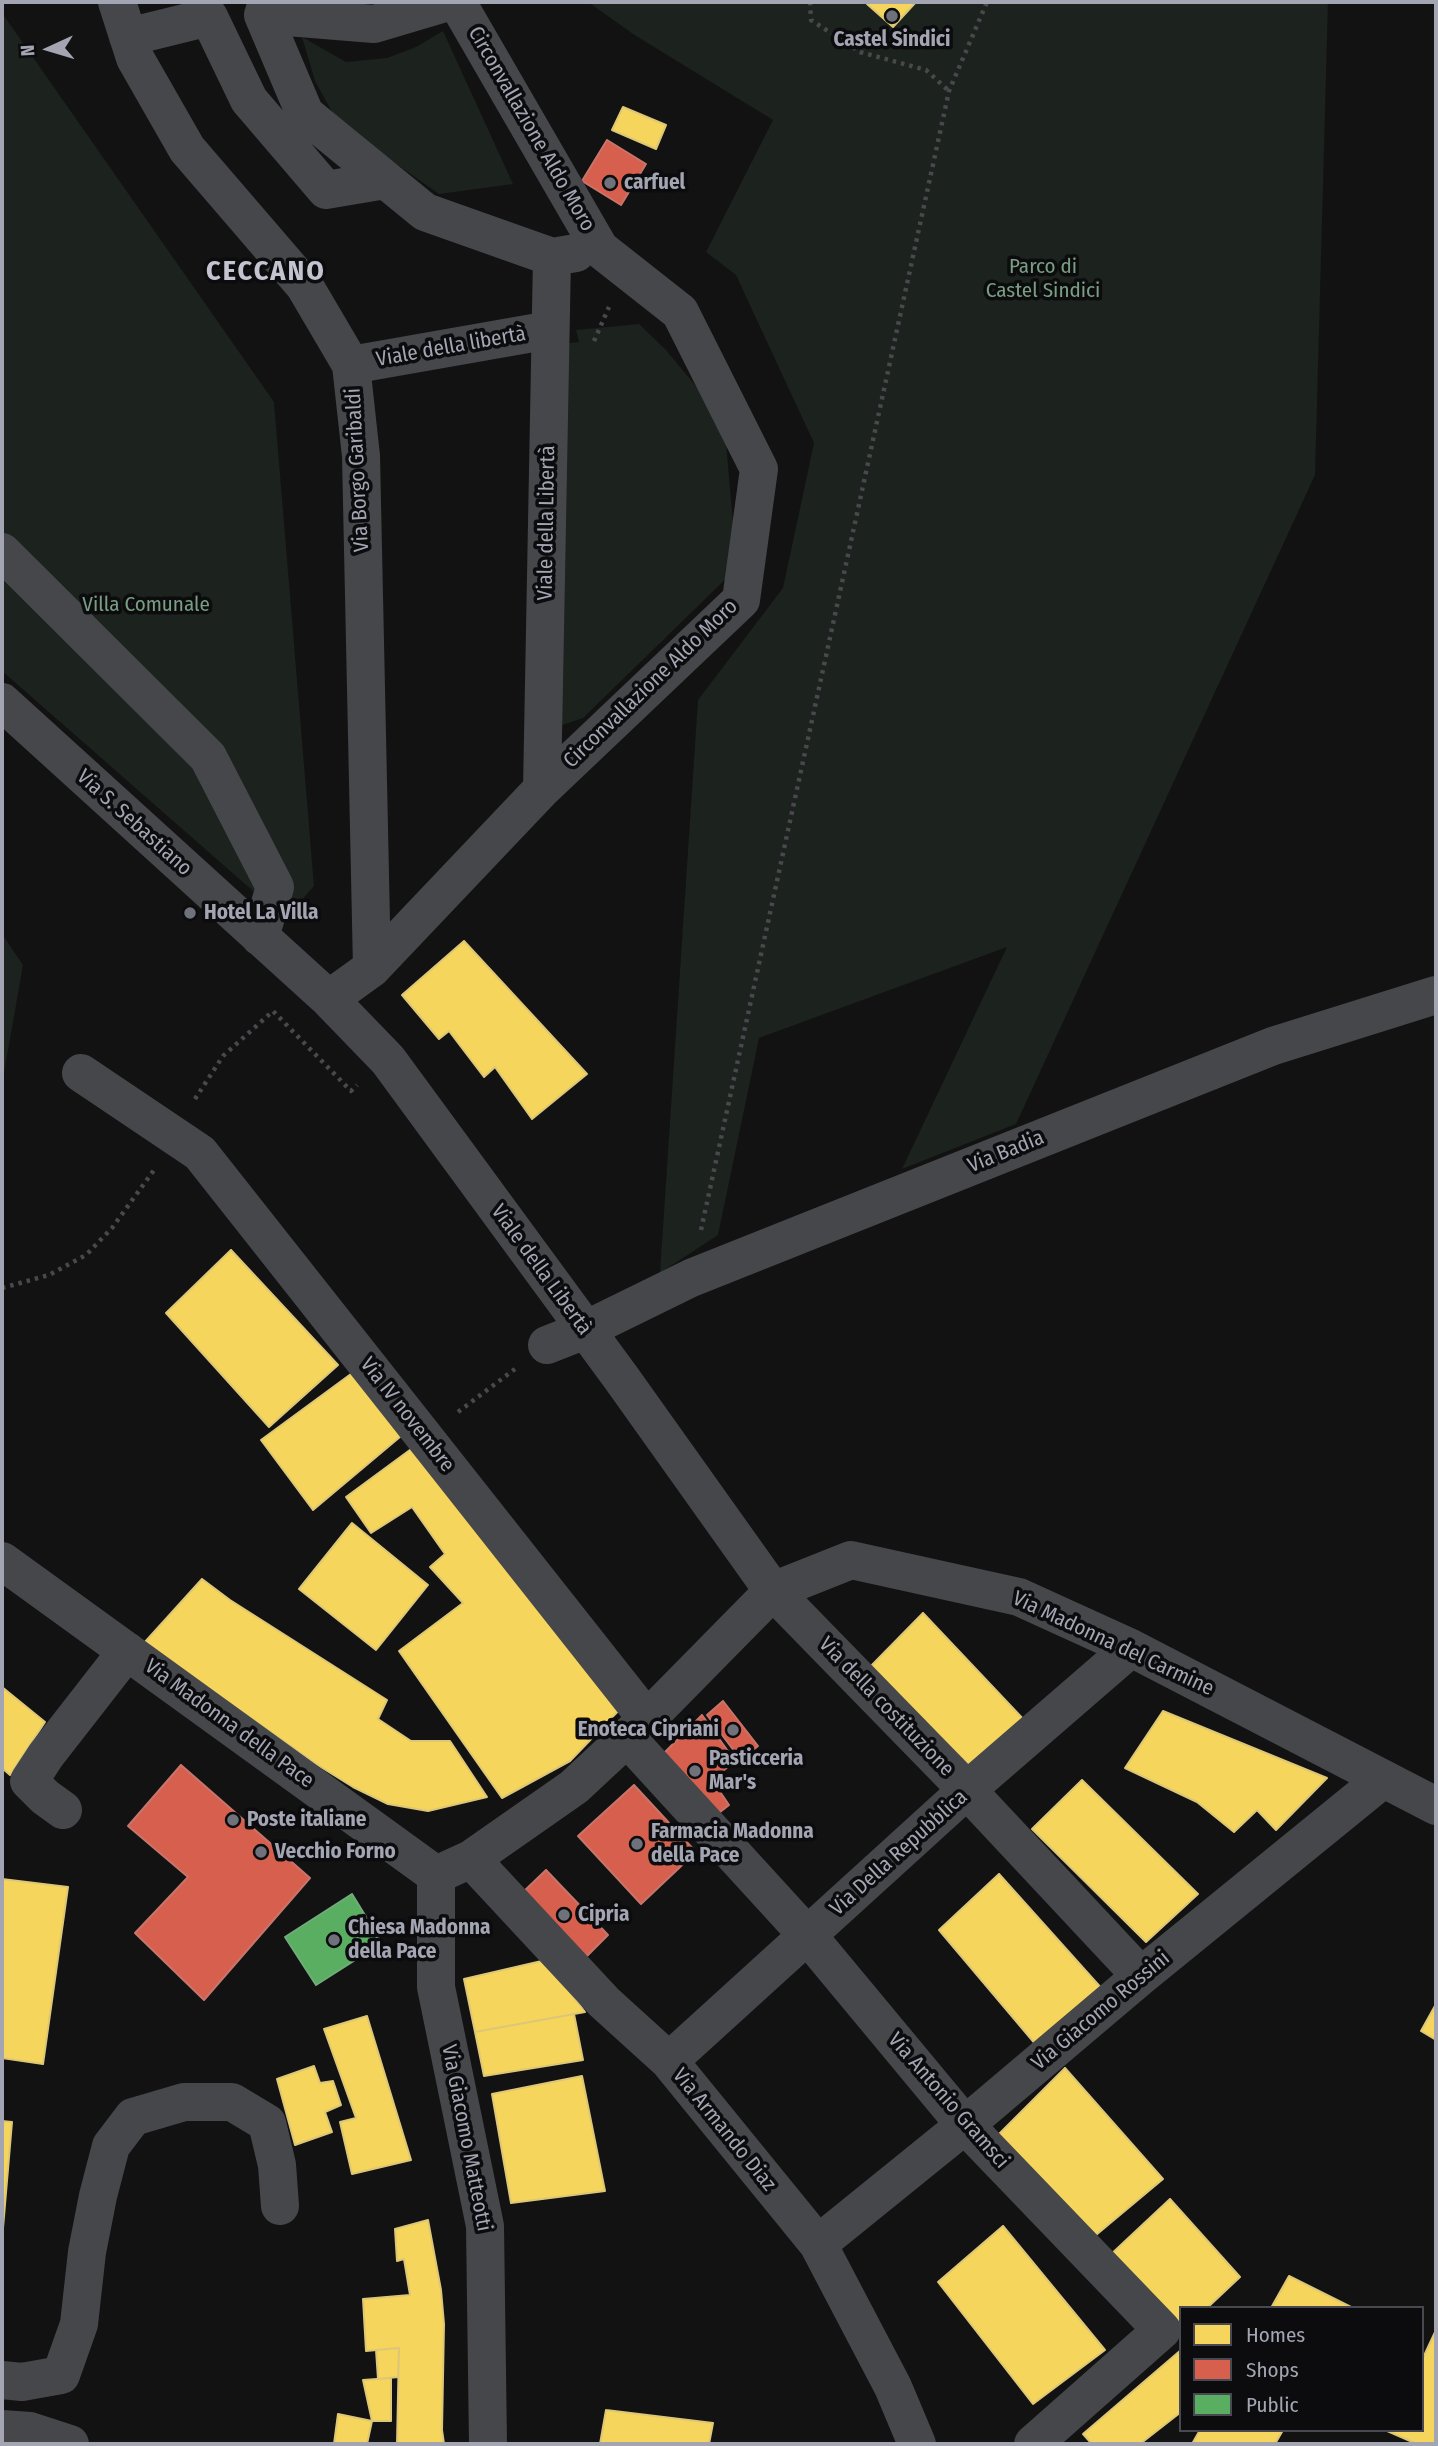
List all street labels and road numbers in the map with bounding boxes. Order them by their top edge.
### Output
street label: Circonvallazione Aldo Moro [462,22,600,236]
street label: Viale della libertà [374,321,528,373]
street label: Via Borgo Garibaldi [341,387,375,553]
street label: Viale della Libertà [533,445,561,601]
street label: Circonvallazione Aldo Moro [559,594,743,774]
street label: Via S. Sebastiano [71,765,197,881]
street label: Via Badia [964,1125,1048,1179]
street label: Viale della Libertà [485,1200,597,1340]
street label: Via IV novembre [354,1353,460,1477]
street label: Via Madonna del Carmine [1008,1586,1218,1702]
street label: Via della costituzione [813,1632,959,1782]
street label: Via Madonna della Pace [139,1654,319,1794]
street label: Via Della Repubblica [825,1785,973,1921]
street label: Via Giacomo Rossini [1027,1946,1175,2076]
street label: Via Antonio Gramsci [882,2028,1014,2174]
street label: Via Giacomo Matteotti [436,2043,496,2233]
street label: Via Armando Diaz [667,2064,781,2196]

